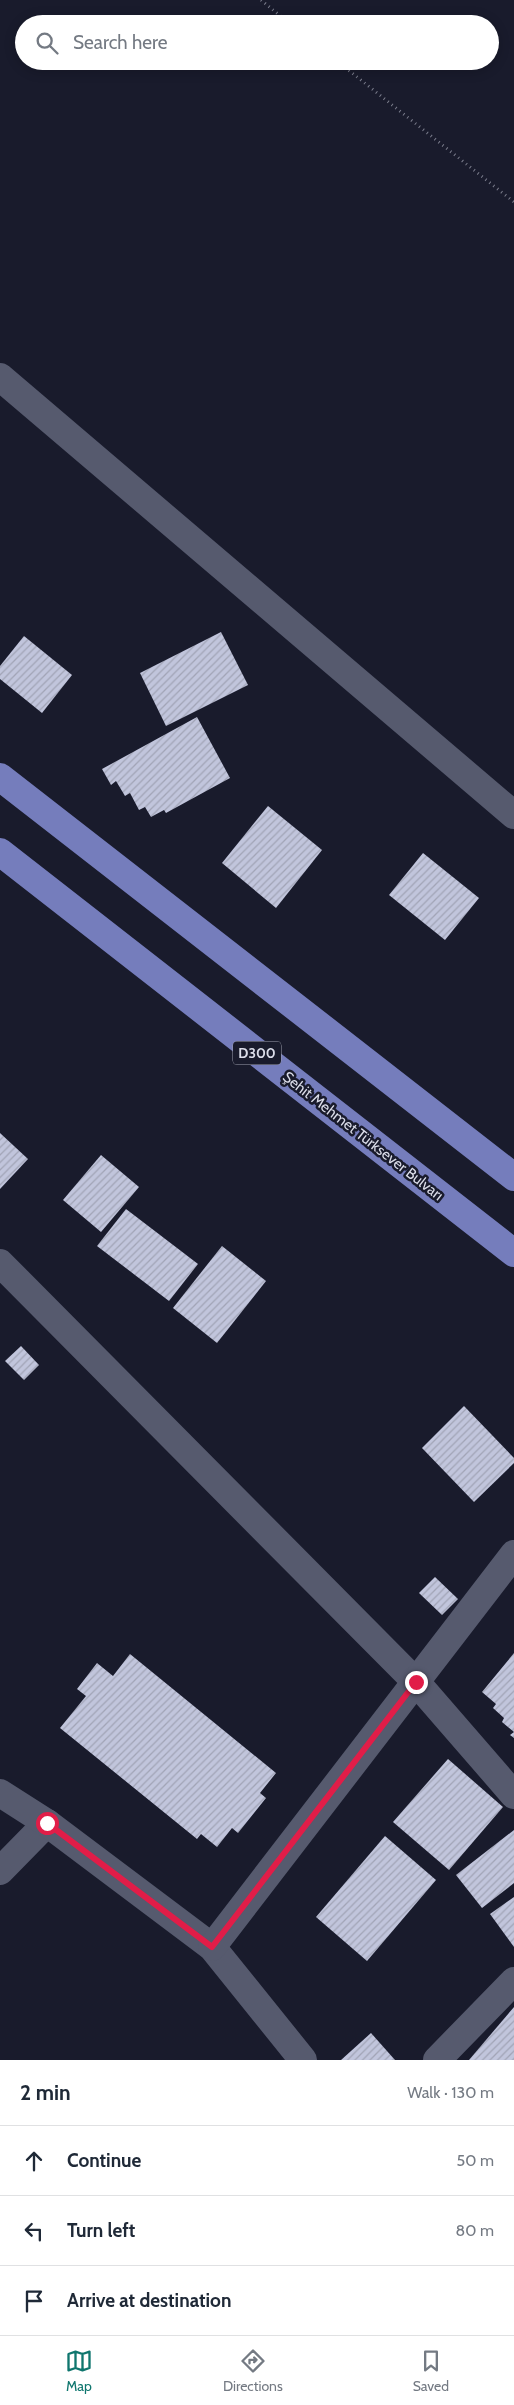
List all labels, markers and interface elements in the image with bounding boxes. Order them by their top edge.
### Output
search box [15,15,499,70]
icon: search [33,29,61,57]
text: Search here [73,31,167,54]
road number: D300 [233,1042,281,1064]
street label: Şehit Mehmet Türksever Bulvarı [279,1068,447,1204]
route end [405,1671,428,1694]
route start [36,1812,59,1835]
text: 2 min [20,2080,71,2105]
text: Walk · 130 m [407,2083,494,2102]
icon: ahead [20,2147,48,2175]
text: Continue [67,2149,141,2172]
text: 50 m [457,2151,494,2170]
icon: left [20,2217,48,2245]
text: Turn left [67,2219,135,2242]
text: 80 m [456,2221,494,2240]
icon: arrive [20,2287,48,2315]
text: Arrive at destination [67,2289,231,2312]
tab: Map [65,2347,93,2395]
tab: Directions [223,2347,283,2395]
tab: Saved [413,2347,449,2395]

